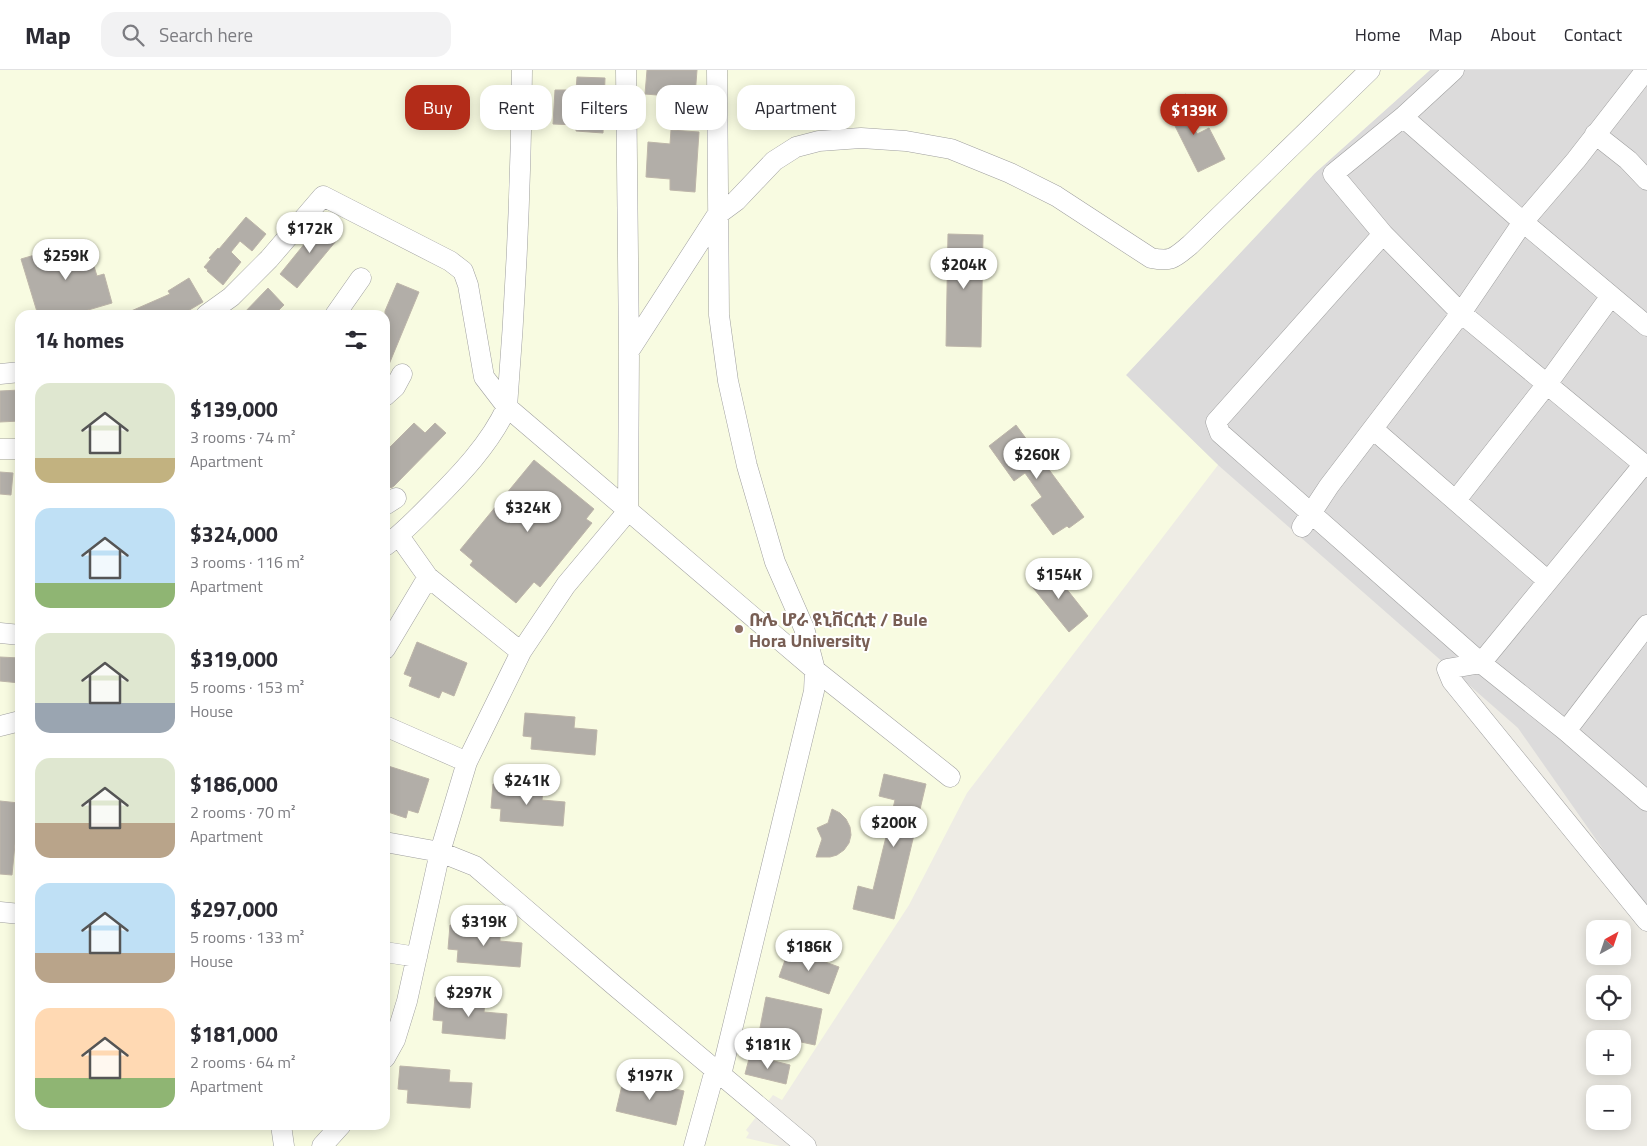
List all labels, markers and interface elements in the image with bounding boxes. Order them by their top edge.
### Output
search box [101,12,451,57]
text: Map [25,17,71,53]
text: Search here [159,20,253,49]
icon: search [119,21,147,49]
text: Home [1355,21,1401,48]
text: Map [1429,21,1462,48]
text: About [1490,21,1536,48]
text: Contact [1564,21,1622,48]
chip: Buy [405,85,470,130]
chip: Rent [480,85,552,130]
chip: Filters [562,85,646,130]
chip: New [656,85,727,130]
chip: Apartment [737,85,855,130]
pin: $139K [1159,93,1229,136]
text: $139K [1171,98,1217,122]
pin: $172K [275,212,345,254]
text: $172K [287,216,333,240]
pin: $259K [31,238,101,281]
text: $259K [43,243,89,267]
pin: $204K [929,248,999,290]
text: $204K [941,252,987,276]
text: 14 homes [35,324,124,356]
icon: filters [342,326,370,354]
text: $139,000 [190,393,278,425]
icon: home [75,403,135,463]
text: 3 rooms · 74 m² [190,425,295,449]
pin: $260K [1002,438,1072,480]
text: $260K [1014,442,1060,466]
text: Apartment [190,449,263,473]
pin: $324K [493,490,563,533]
text: $324K [505,495,551,519]
text: $324,000 [190,518,278,550]
icon: home [75,528,135,588]
text: 3 rooms · 116 m² [190,550,304,574]
pin: $154K [1024,558,1094,600]
text: $154K [1036,562,1082,586]
text: Apartment [190,574,263,598]
place label: ቡሌ ሆራ ዩኒቨርሲቲ / Bule Hora University [749,606,927,654]
marker: ቡሌ ሆራ ዩኒቨርሲቲ / Bule Hora University [733,623,745,635]
text: $319,000 [190,643,278,675]
icon: home [75,653,135,713]
text: 5 rooms · 153 m² [190,675,304,699]
text: House [190,699,233,723]
pin: $241K [492,764,562,806]
text: $186,000 [190,768,278,800]
text: $241K [504,768,550,792]
icon: home [75,778,135,838]
text: 2 rooms · 70 m² [190,800,295,824]
pin: $200K [859,806,929,848]
text: $200K [871,810,917,834]
text: Apartment [190,824,263,848]
text: $297,000 [190,893,278,925]
icon: home [75,903,135,963]
pin: $319K [449,904,519,947]
text: $319K [461,909,507,933]
north arrow [1586,920,1631,965]
map controls [1586,920,1631,1130]
text: 5 rooms · 133 m² [190,925,304,949]
pin: $186K [774,930,844,972]
text: $186K [786,934,832,958]
text: House [190,949,233,973]
button: locate [1586,975,1631,1020]
pin: $297K [434,976,504,1018]
text: $297K [446,980,492,1004]
text: $181,000 [190,1018,278,1050]
icon: home [75,1028,135,1088]
pin: $181K [733,1028,803,1070]
button: + [1586,1030,1631,1075]
text: $181K [745,1032,791,1056]
text: 2 rooms · 64 m² [190,1050,295,1074]
pin: $197K [615,1058,685,1101]
text: $197K [627,1063,673,1087]
text: Apartment [190,1074,263,1098]
button: − [1586,1085,1631,1130]

